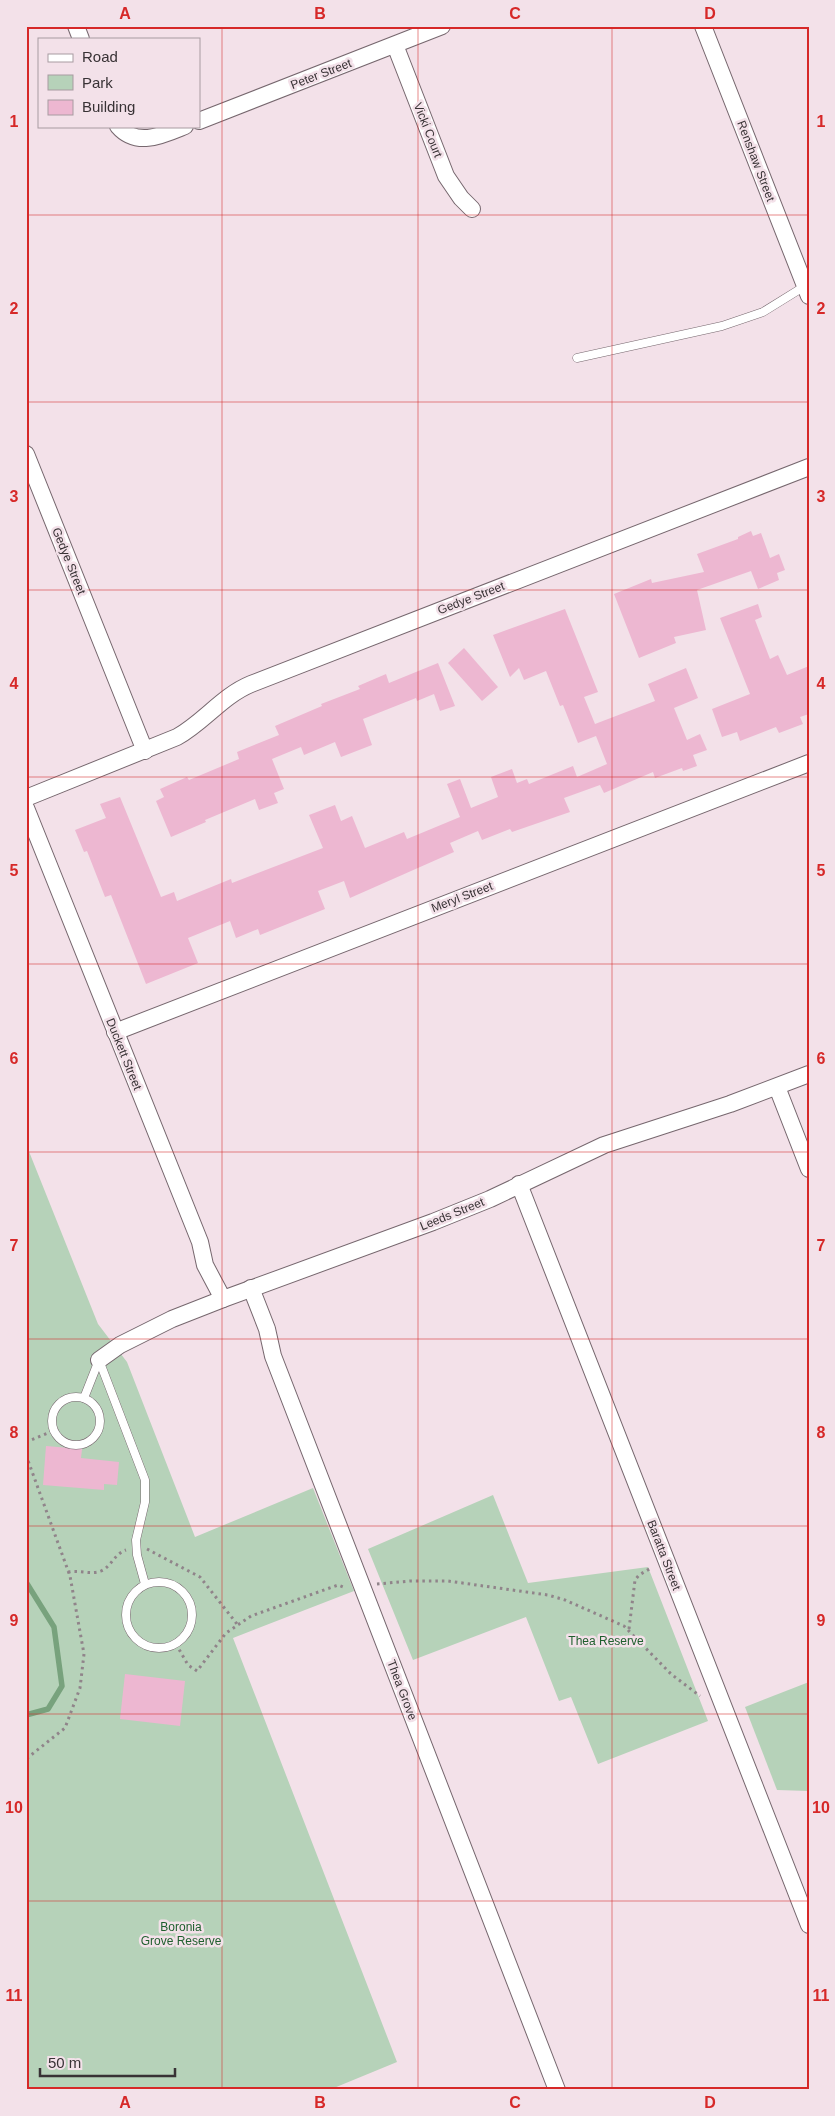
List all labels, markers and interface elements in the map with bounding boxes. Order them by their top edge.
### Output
text: A [119,5,131,22]
text: B [314,5,326,22]
text: C [509,5,521,22]
text: D [704,5,716,22]
legend [38,38,200,128]
text: Road [82,48,118,65]
street label: Peter Street [289,56,354,92]
text: Park [82,74,113,91]
text: Building [82,98,135,115]
street label: Vicki Court [411,101,446,160]
text: 1 [10,113,19,130]
text: 1 [817,113,826,130]
street label: Renshaw Street [734,119,778,204]
text: 2 [10,300,19,317]
text: 2 [817,300,826,317]
text: 3 [10,488,19,505]
text: 3 [817,488,826,505]
street label: Gedye Street [49,526,89,597]
street label: Gedye Street [435,579,507,617]
text: 4 [10,675,19,692]
text: 4 [817,675,826,692]
text: 5 [10,862,19,879]
text: 5 [817,862,826,879]
street label: Meryl Street [429,879,495,915]
street label: Duckett Street [103,1016,145,1092]
text: 6 [10,1050,19,1067]
text: 6 [817,1050,826,1067]
street label: Leeds Street [418,1195,487,1233]
text: 7 [10,1237,19,1254]
text: 7 [817,1237,826,1254]
text: 8 [10,1424,19,1441]
text: 8 [817,1424,826,1441]
street label: Baratta Street [644,1518,684,1593]
text: 9 [10,1612,19,1629]
text: 9 [817,1612,826,1629]
park label: Thea Reserve [568,1634,644,1648]
street label: Thea Grove [384,1658,420,1722]
text: 10 [5,1799,23,1816]
text: 10 [812,1799,830,1816]
park label: Boronia Grove Reserve [141,1920,222,1948]
text: 11 [6,1987,23,2004]
text: 11 [813,1987,830,2004]
scale bar [40,2046,175,2078]
text: 50 m [48,2054,81,2071]
text: A [119,2094,131,2111]
text: B [314,2094,326,2111]
text: C [509,2094,521,2111]
text: D [704,2094,716,2111]

